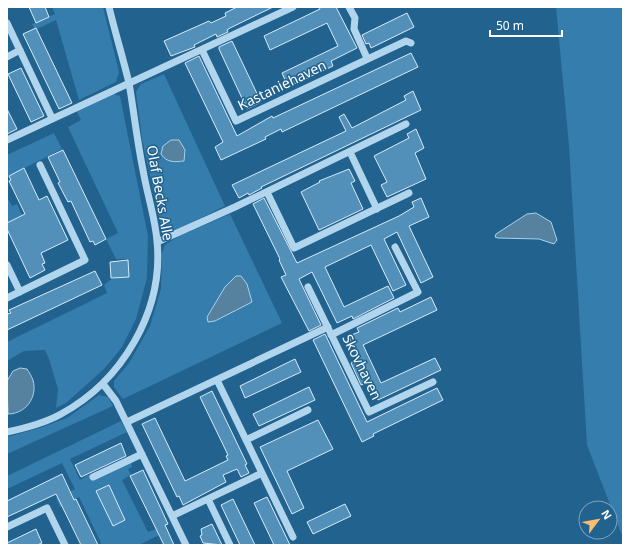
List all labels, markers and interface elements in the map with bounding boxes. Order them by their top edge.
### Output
scale bar [490,12,562,38]
text: 50 m [496,17,524,34]
street label: Kastaniehaven [234,55,329,114]
street label: Olaf Becks Alle [143,144,178,242]
street label: Skovhaven [338,331,386,403]
north arrow [578,500,618,540]
text: N [598,507,616,522]

